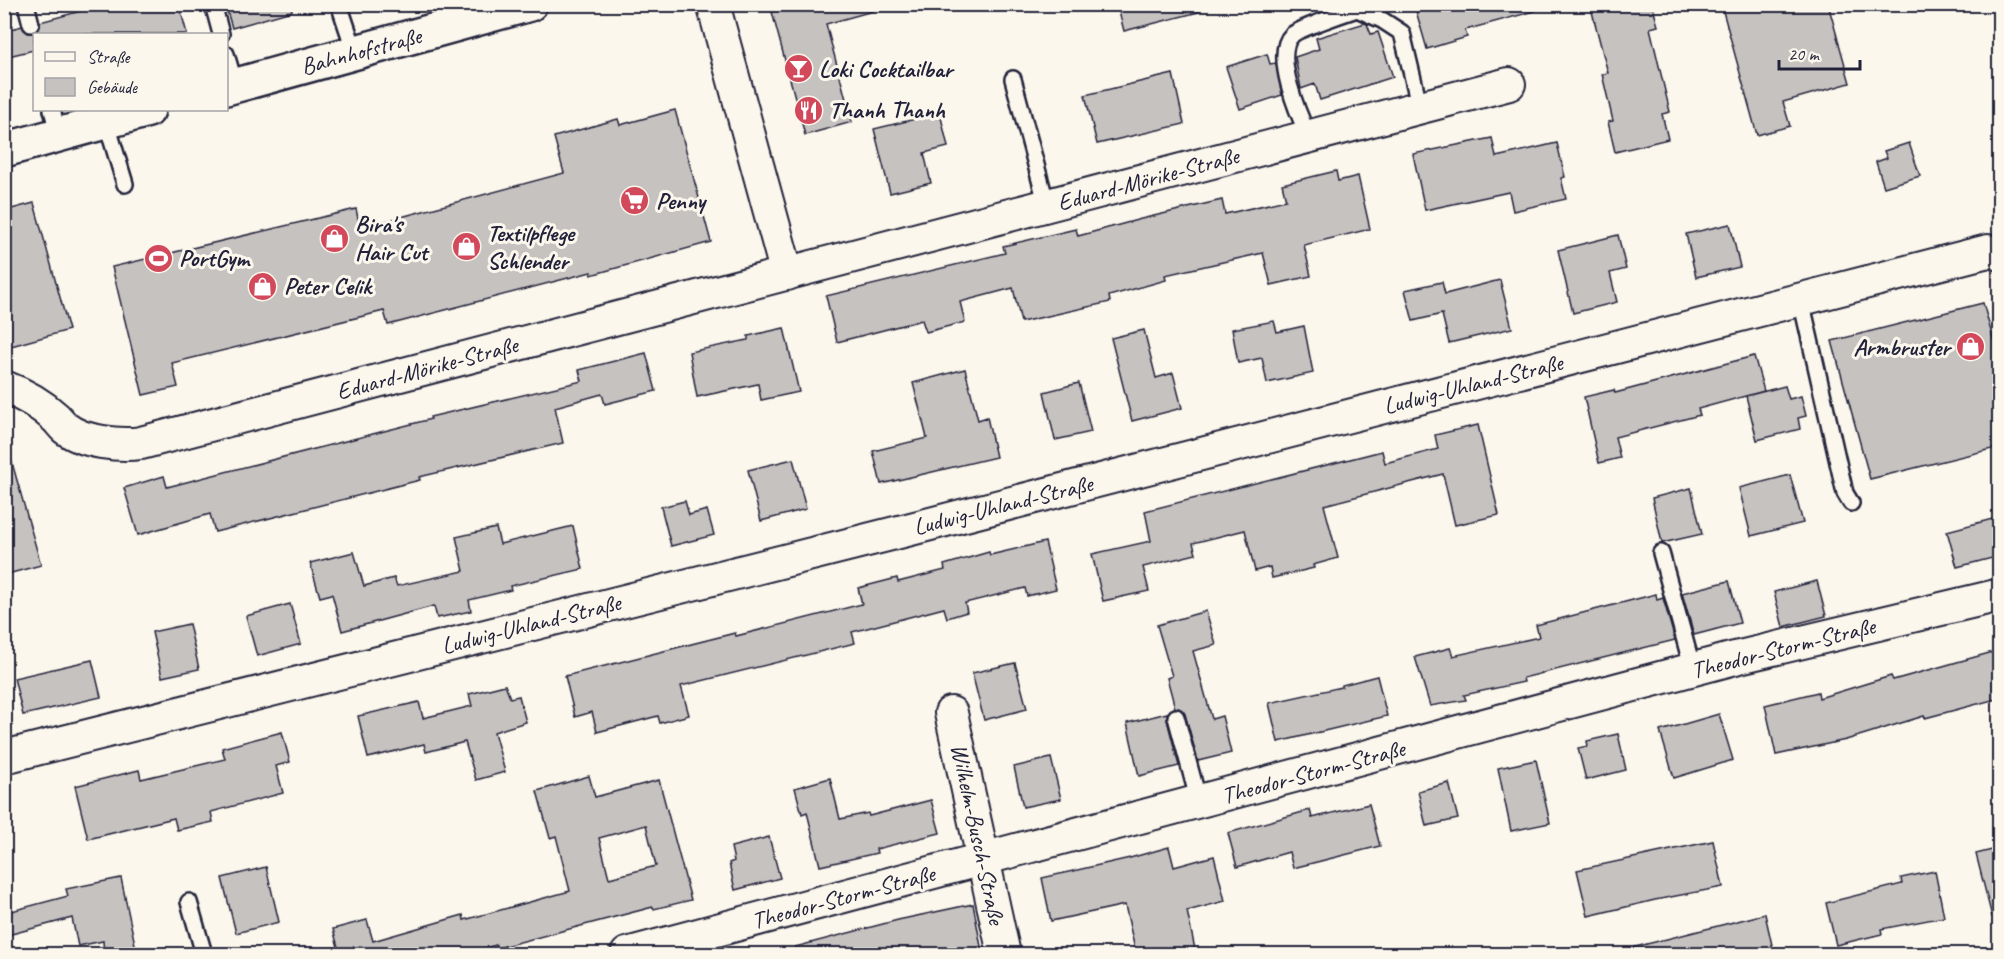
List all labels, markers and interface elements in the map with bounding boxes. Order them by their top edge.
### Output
street label: Bahnhofstraße [298,20,427,81]
legend [33,33,228,111]
scale bar [1779,33,1860,71]
text: 20 m [1788,43,1821,65]
text: Straße [87,46,131,68]
bar icon: Loki Cocktailbar [782,53,814,85]
place label: Loki Cocktailbar [819,54,955,84]
text: Gebäude [87,76,138,98]
restaurant icon: Thanh Thanh [792,94,824,126]
place label: Thanh Thanh [829,95,946,125]
street label: Eduard-Mörike-Straße [1054,140,1244,218]
supermarket icon: Penny [619,185,651,217]
place label: Penny [656,186,708,216]
place label: Bira's Hair Cut [355,209,430,267]
place label: Textilpflege Schlender [487,218,576,276]
shop icon: Bira's Hair Cut [318,222,350,254]
shop icon: Textilpflege Schlender [450,231,482,263]
sports icon: PortGym [142,242,174,274]
place label: PortGym [179,243,251,273]
shop icon: Peter Celik [247,270,279,302]
place label: Peter Celik [284,271,373,301]
street label: Eduard-Mörike-Straße [333,329,523,407]
shop icon: Armbruster [1955,331,1987,363]
place label: Armbruster [1853,332,1952,362]
street label: Ludwig-Uhland-Straße [1380,347,1568,421]
street label: Ludwig-Uhland-Straße [910,468,1098,542]
street label: Ludwig-Uhland-Straße [438,587,626,661]
street label: Theodor-Storm-Straße [1688,610,1880,685]
street label: Theodor-Storm-Straße [1218,733,1410,811]
street label: Wilhelm-Busch-Straße [944,741,1012,929]
street label: Theodor-Storm-Straße [748,858,940,936]

